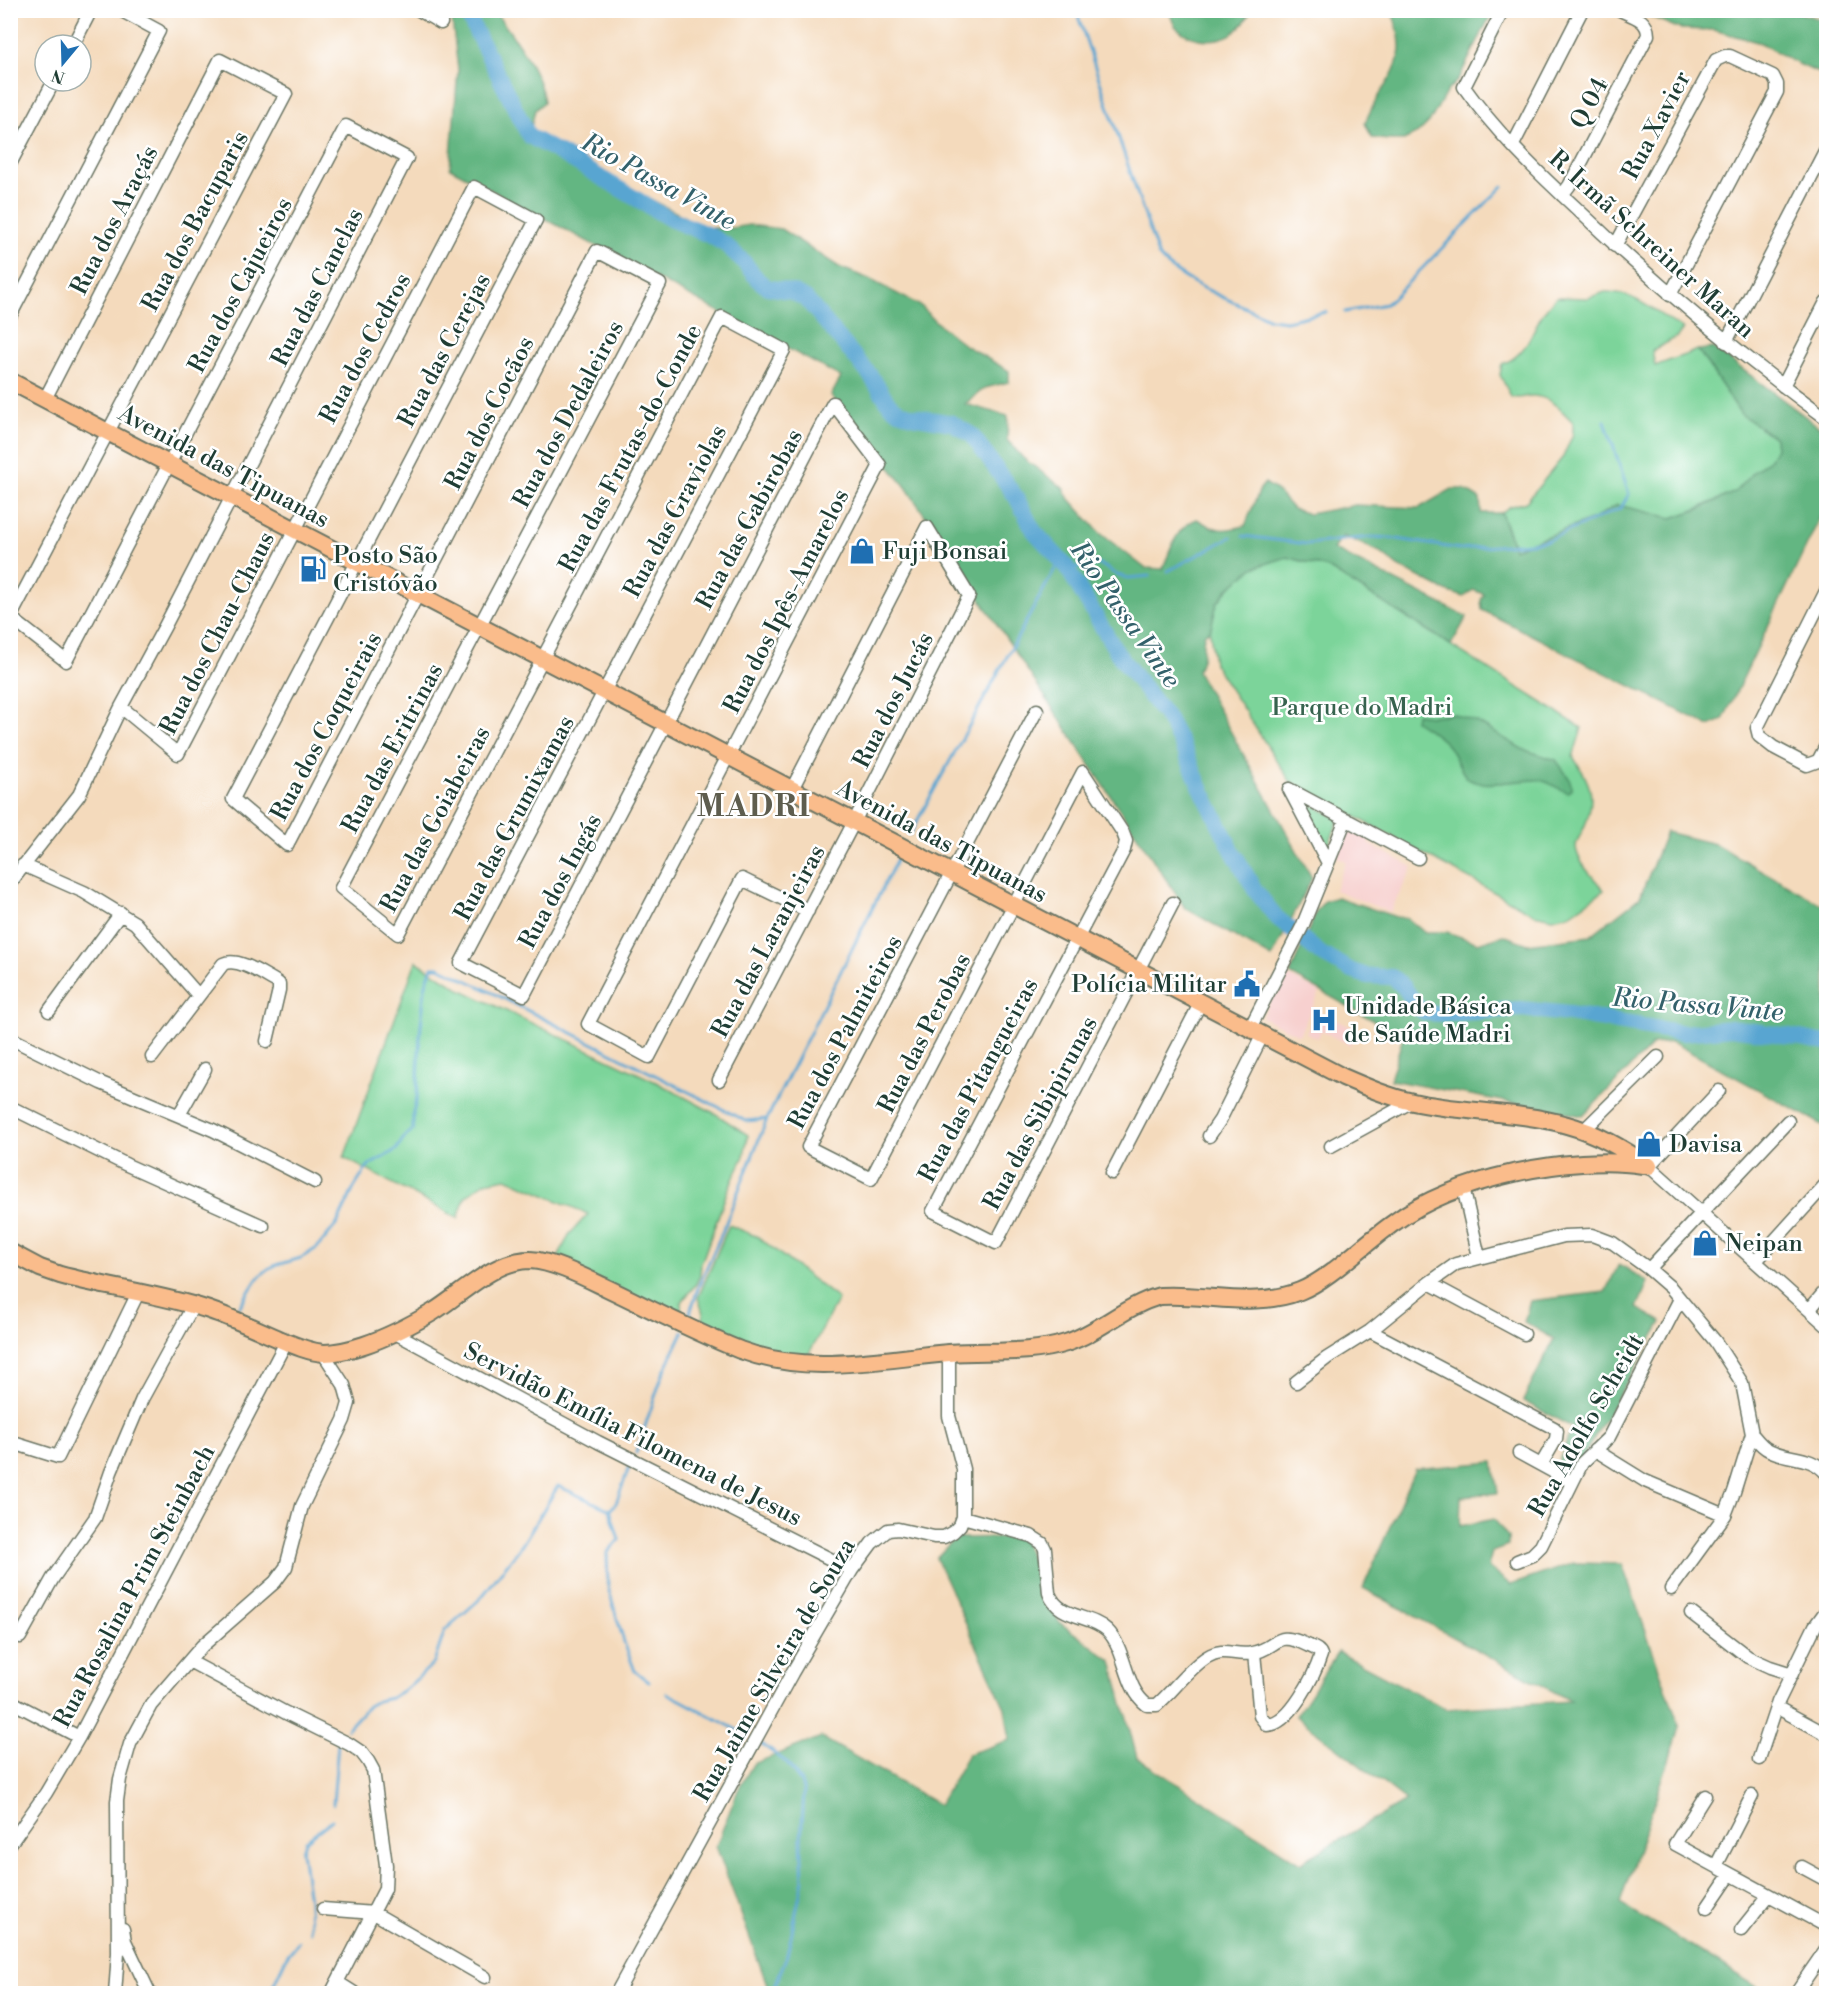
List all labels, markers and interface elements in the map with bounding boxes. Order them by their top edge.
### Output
north arrow [33,33,93,93]
text: N [49,65,68,88]
street label: Rua Xavier [1616,66,1698,185]
street label: Q 04 [1564,73,1616,134]
street label: Rua dos Bacuparis [136,126,256,317]
water label: Rio Passa Vinte [575,126,741,237]
street label: Rua dos Araçás [64,141,165,300]
street label: R. Irmã Schreiner Maran [1542,144,1761,345]
street label: Rua dos Cajueiros [182,193,300,378]
street label: Rua das Canelas [265,203,371,372]
street label: Rua dos Cedros [314,268,418,429]
street label: Rua das Cerejas [392,268,498,433]
street label: Rua dos Dedaleiros [507,316,631,513]
street label: Rua das Frutas-do-Conde [553,319,709,578]
street label: Rua dos Cocãos [438,332,541,495]
street label: Avenida das Tipuanas [112,398,334,535]
street label: Rua das Graviolas [618,420,734,603]
street label: Rua das Gabirobas [690,424,810,615]
street label: Rua dos Ipês-Amarelos [717,484,857,719]
street label: Rua dos Chau-Chaus [154,527,282,740]
water label: Rio Passa Vinte [1062,534,1187,694]
shop icon: Fuji Bonsai [847,536,877,566]
place label: Fuji Bonsai [882,537,1007,567]
place label: Posto São Cristóvão [333,541,438,599]
fuel station icon: Posto São Cristóvão [298,554,328,584]
street label: Rua dos Coqueirais [265,627,389,826]
street label: Rua dos Jucás [847,627,941,773]
street label: Rua das Eritrinas [336,658,450,838]
park label: Parque do Madri [1272,693,1453,723]
street label: Rua das Grumixamas [448,711,582,926]
street label: Rua das Goiabeiras [374,721,498,918]
street label: Avenida das Tipuanas [830,773,1052,910]
district label: MADRI [697,788,811,826]
street label: Rua dos Ingás [513,809,609,954]
street label: Rua das Laranjeiras [705,840,832,1043]
street label: Rua dos Palmiteiros [782,930,910,1135]
street label: Rua das Perobas [872,948,978,1118]
public building icon: Polícia Militar [1232,969,1262,999]
place label: Polícia Militar [1071,970,1227,1000]
street label: Rua das Pitangueiras [912,973,1045,1188]
water label: Rio Passa Vinte [1610,982,1785,1028]
place label: Unidade Básica de Saúde Madri [1344,992,1512,1050]
hospital icon: Unidade Básica de Saúde Madri [1309,1005,1339,1035]
street label: Rua das Sibipirunas [977,1011,1105,1216]
shop icon: Davisa [1634,1129,1664,1159]
place label: Davisa [1669,1130,1743,1160]
shop icon: Neipan [1690,1228,1720,1258]
place label: Neipan [1725,1229,1803,1259]
street label: Rua Adolfo Scheidt [1522,1328,1652,1522]
street label: Servidão Emília Filomena de Jesus [459,1336,807,1533]
street label: Rua Rosalina Prim Steinbach [47,1440,222,1733]
street label: Rua Jaime Silveira de Souza [687,1533,863,1807]

